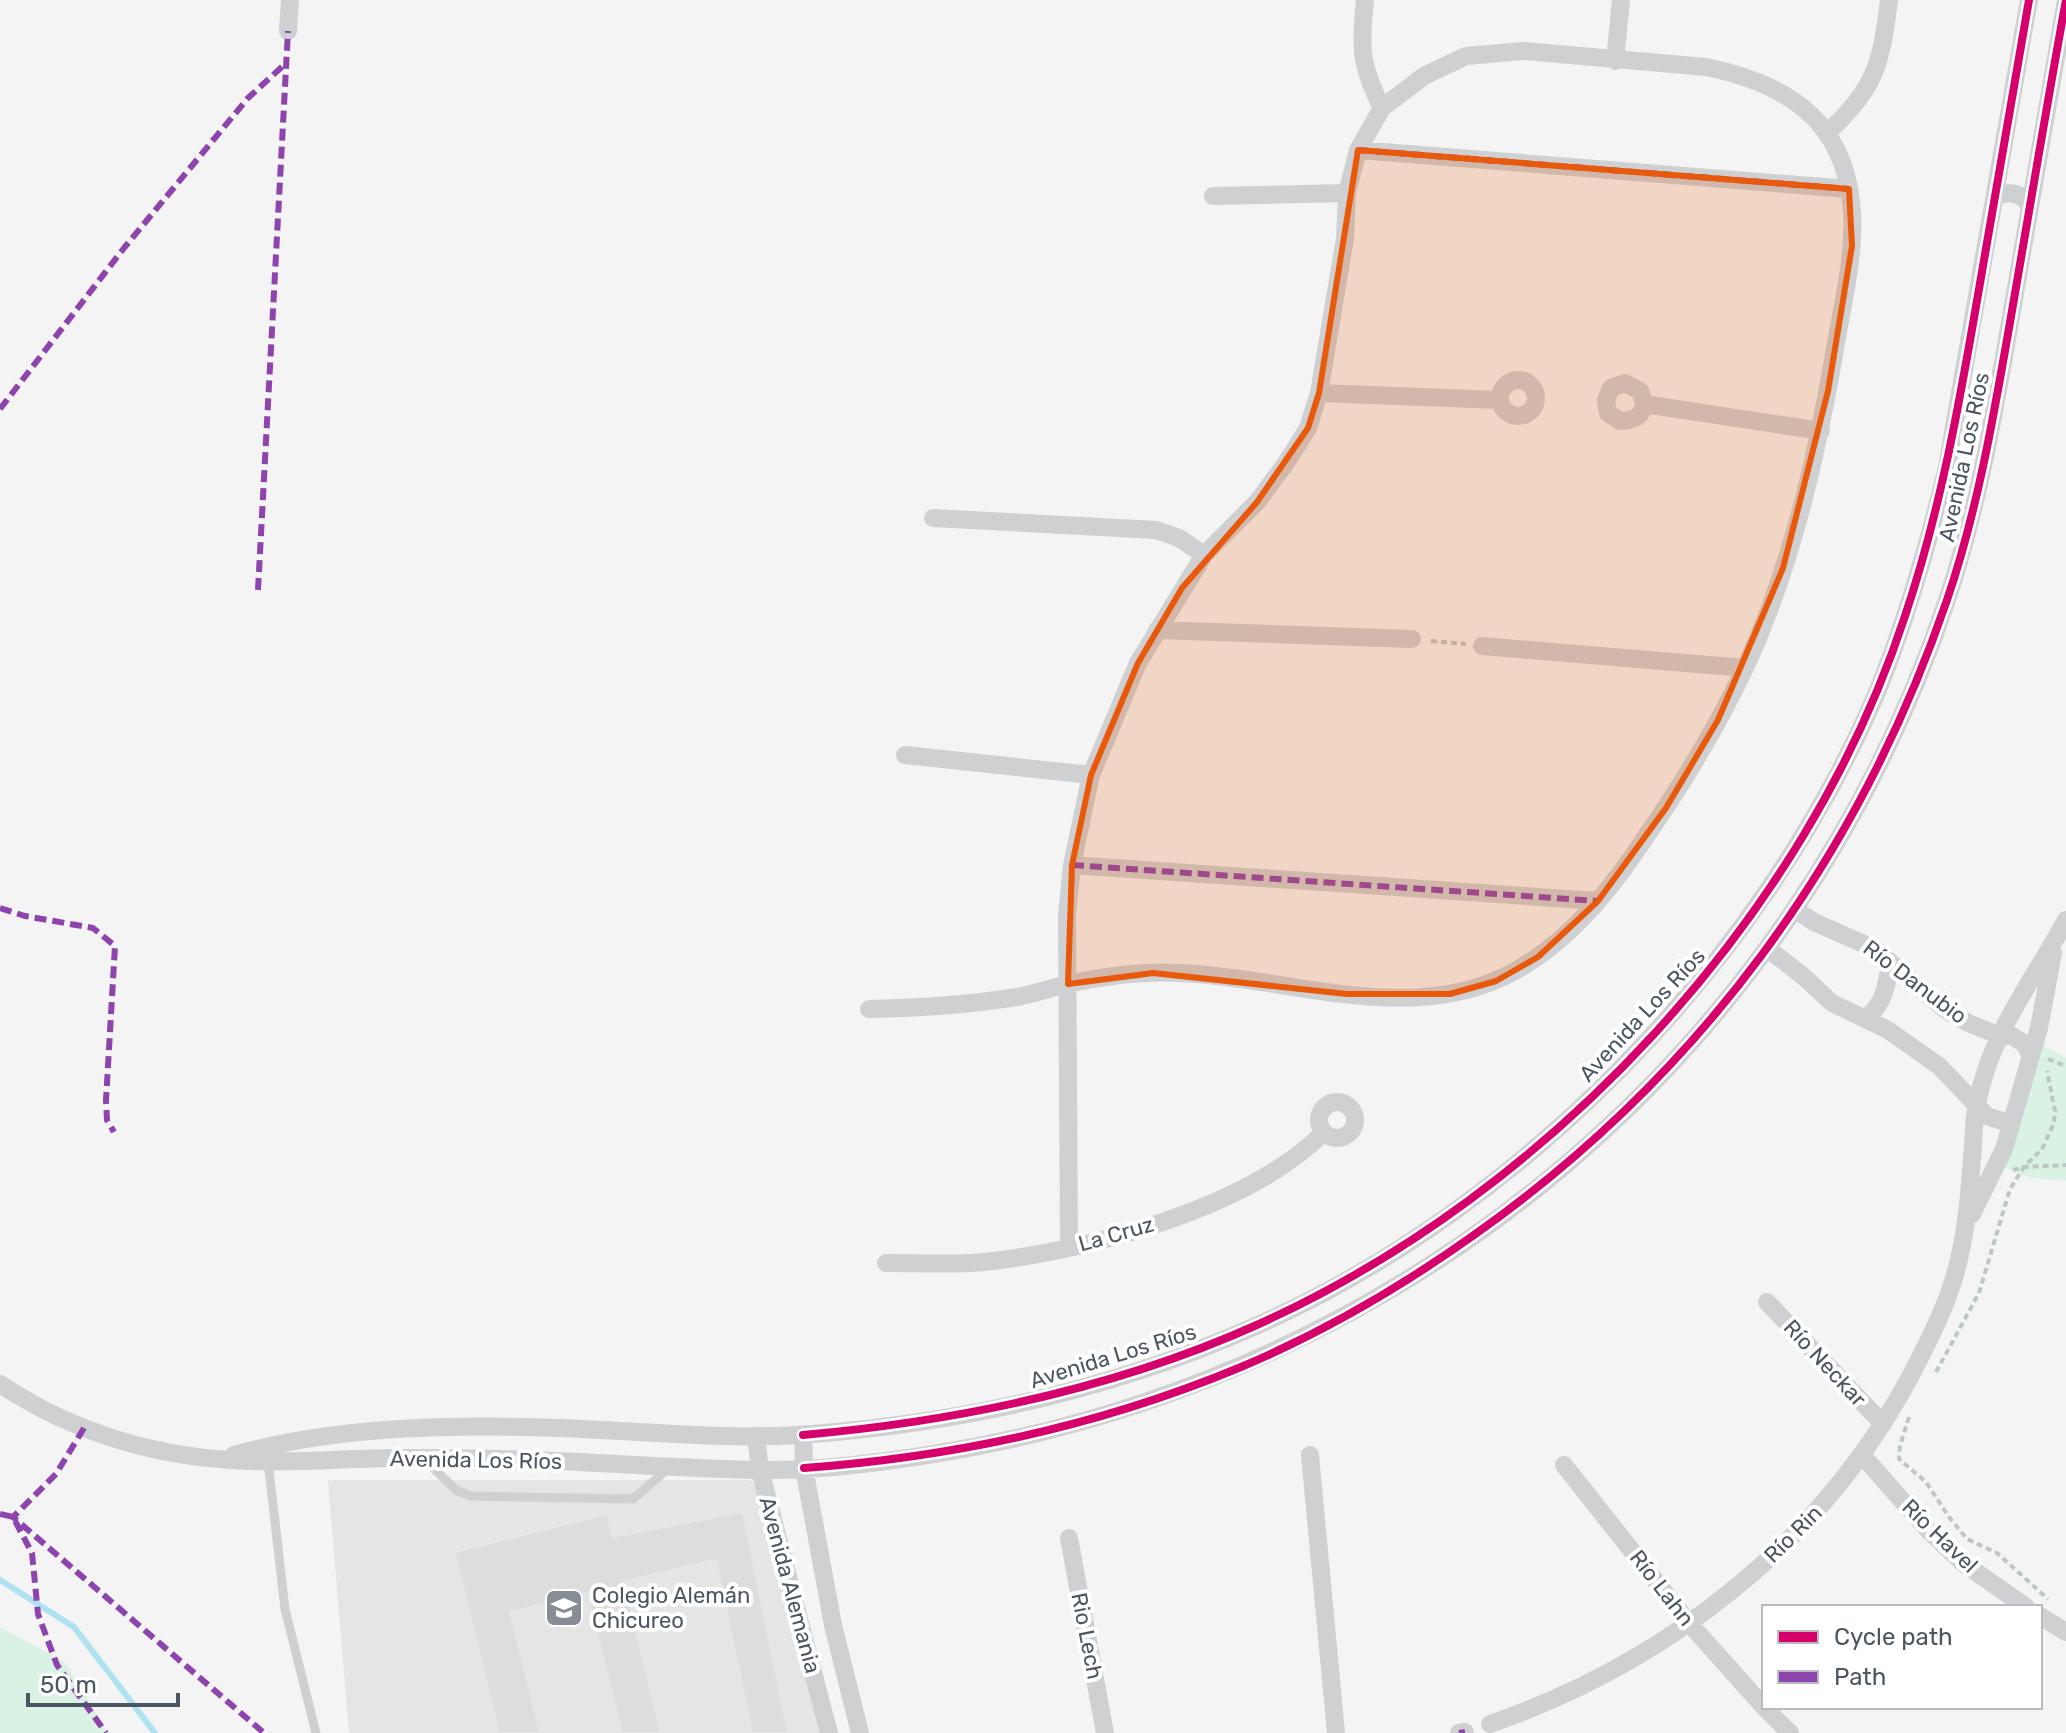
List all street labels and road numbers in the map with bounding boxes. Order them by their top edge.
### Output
street label: Avenida Los Ríos [1933,370,1995,544]
street label: Río Danubio [1858,934,1972,1030]
street label: Avenida Los Ríos [1573,943,1711,1087]
street label: La Cruz [1075,1210,1157,1258]
street label: Río Neckar [1778,1314,1873,1413]
street label: Avenida Los Ríos [1027,1318,1199,1394]
street label: Avenida Los Ríos [390,1445,562,1475]
street label: Río Havel [1897,1493,1983,1579]
street label: Avenida Alemania [753,1494,827,1676]
street label: Río Rin [1758,1499,1828,1569]
street label: Río Lahn [1624,1545,1700,1631]
street label: Rio Lech [1065,1590,1109,1682]

